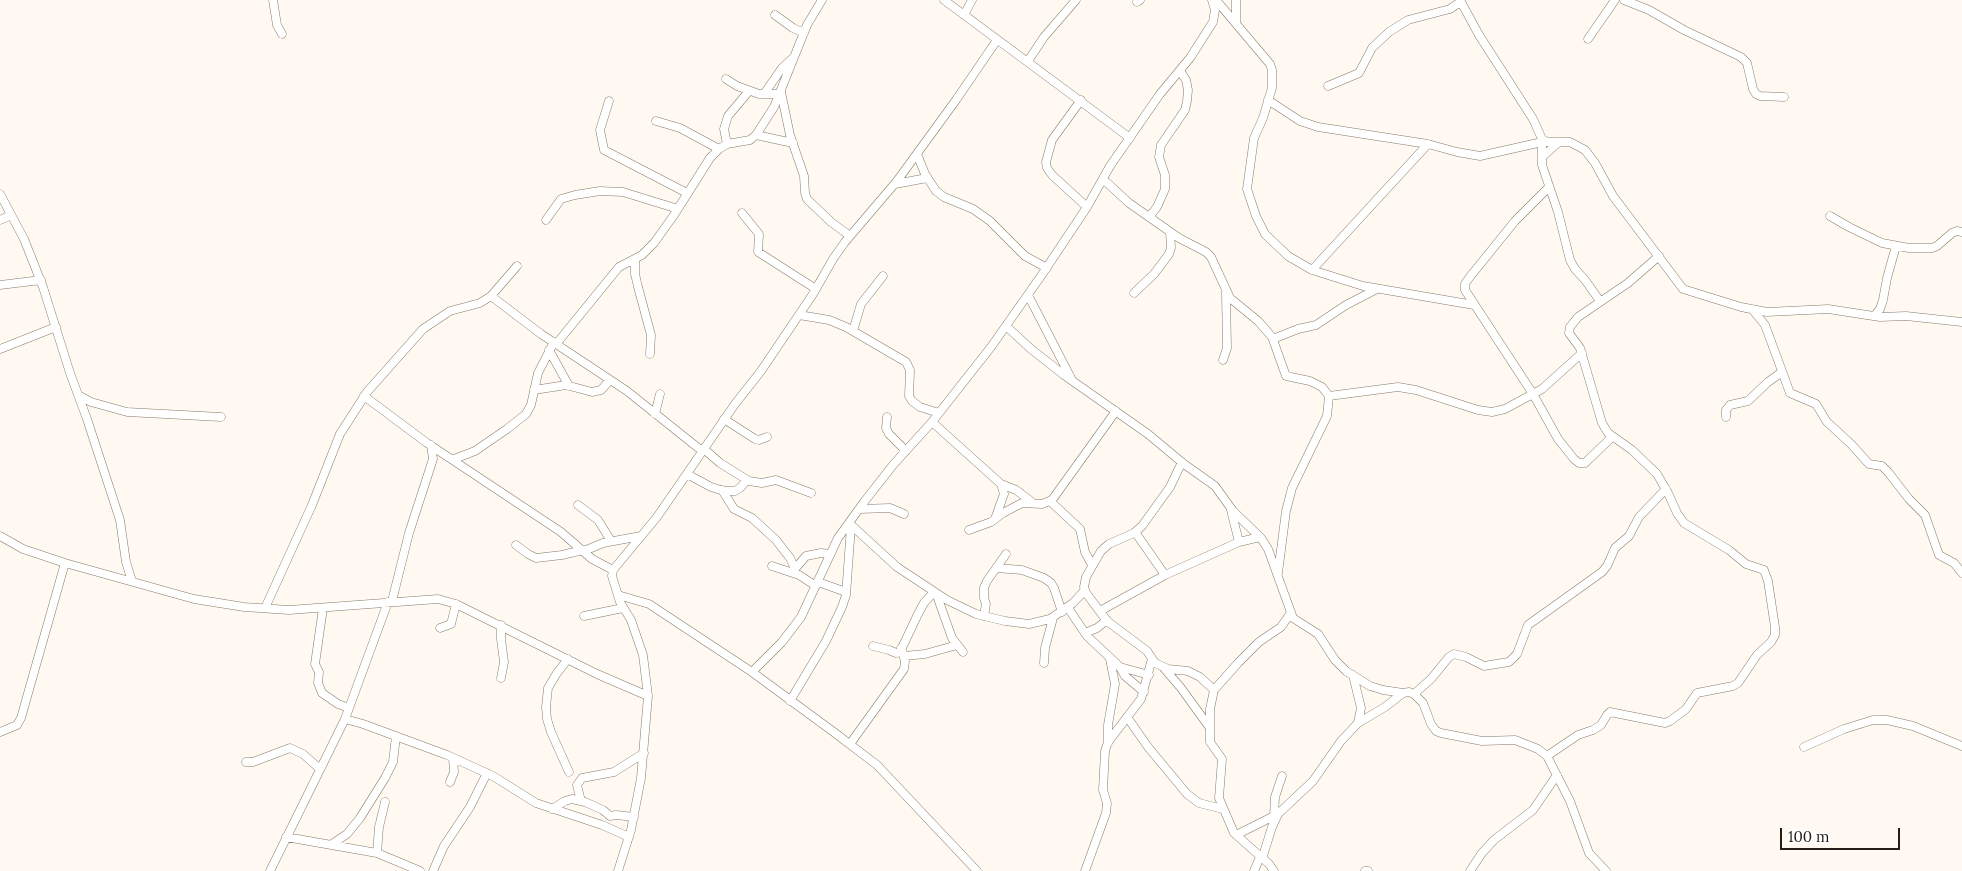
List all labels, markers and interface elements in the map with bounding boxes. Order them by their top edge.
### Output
scale bar [1782,818,1902,850]
text: 100 m [1788,827,1829,846]

